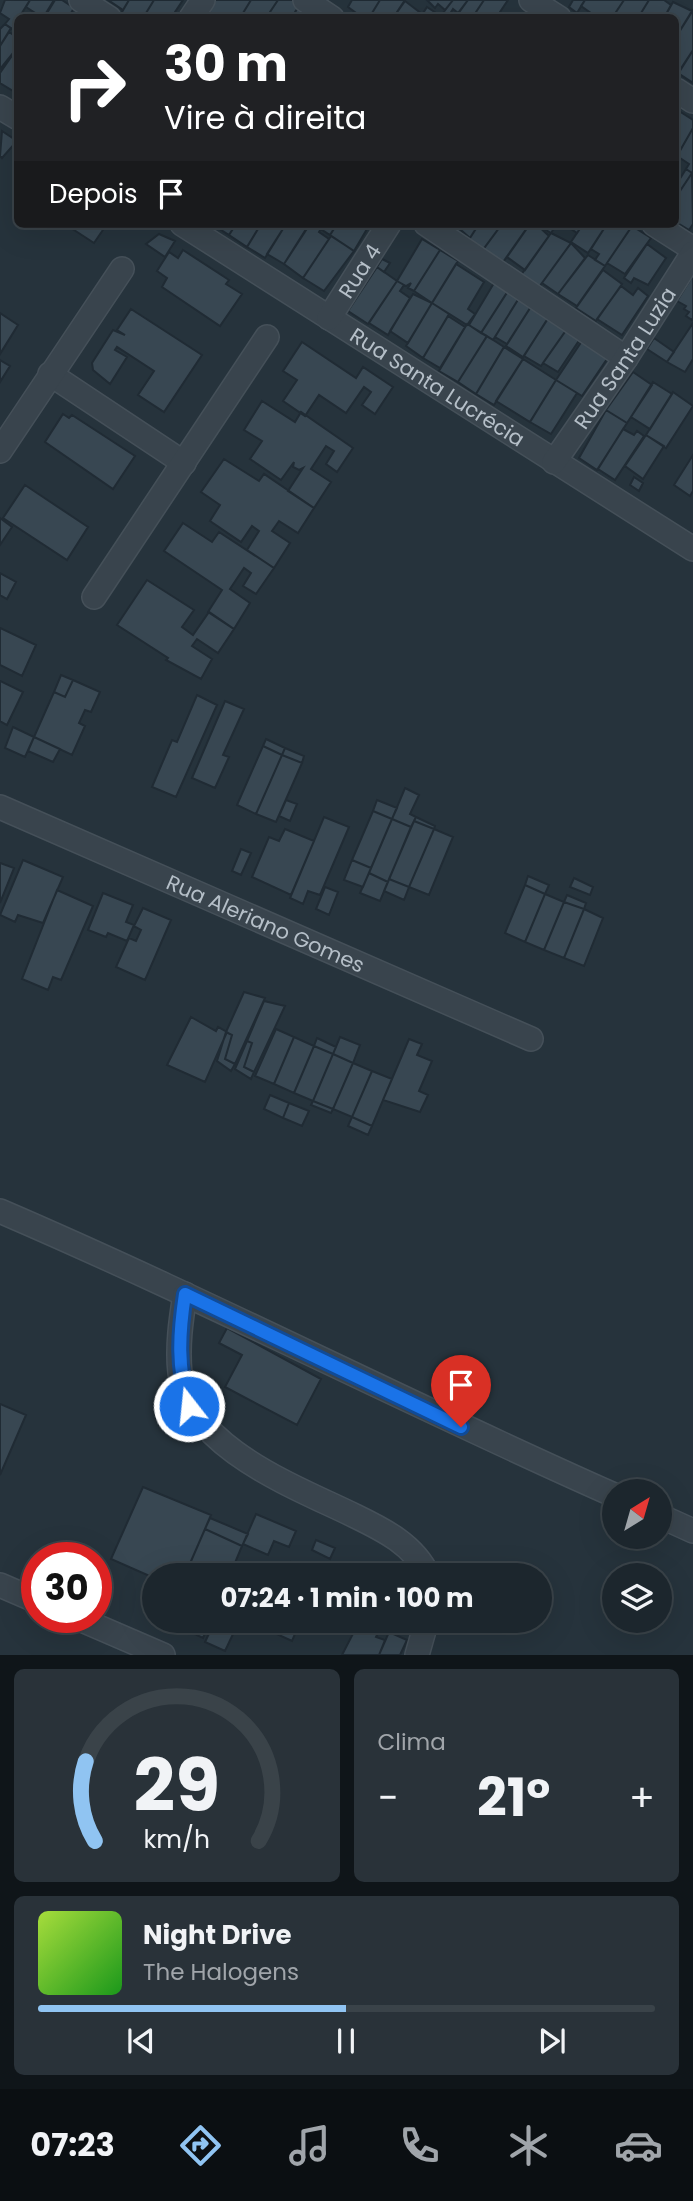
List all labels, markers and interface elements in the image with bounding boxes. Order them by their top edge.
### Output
text: 30 m [164,30,288,98]
icon: right [49,42,140,133]
text: Vire à direita [164,95,366,140]
icon: arrive [152,175,190,213]
text: Depois [49,176,138,212]
street label: Rua 4 [331,238,387,304]
street label: Rua Santa Luzia [567,281,682,434]
street label: Rua Santa Lucrécia [345,320,531,453]
street label: Rua Aleriano Gomes [162,867,369,979]
pin [431,1355,491,1427]
icon: arrive [442,1366,480,1404]
position arrow [152,1369,226,1443]
north arrow [602,1479,672,1549]
map controls [602,1479,672,1633]
speed limit sign: 30 [21,1542,112,1633]
button: layers [602,1563,672,1633]
text: 07:24 · 1 min · 100 m [220,1580,474,1616]
text: Clima [378,1726,446,1758]
text: 29 [134,1736,220,1837]
text: 21° [477,1761,550,1834]
text: − [378,1771,398,1824]
text: + [629,1771,655,1824]
text: km/h [143,1822,210,1857]
text: Night Drive [143,1917,291,1953]
text: The Halogens [143,1956,299,1988]
icon: previous [122,2022,160,2060]
icon: pause [327,2022,365,2060]
icon: next [533,2022,571,2060]
icon: directions [176,2121,225,2170]
icon: music [285,2121,334,2170]
icon: phone [395,2121,444,2170]
icon: climate [504,2121,553,2170]
icon: car [614,2121,663,2170]
text: 07:23 [30,2122,115,2167]

